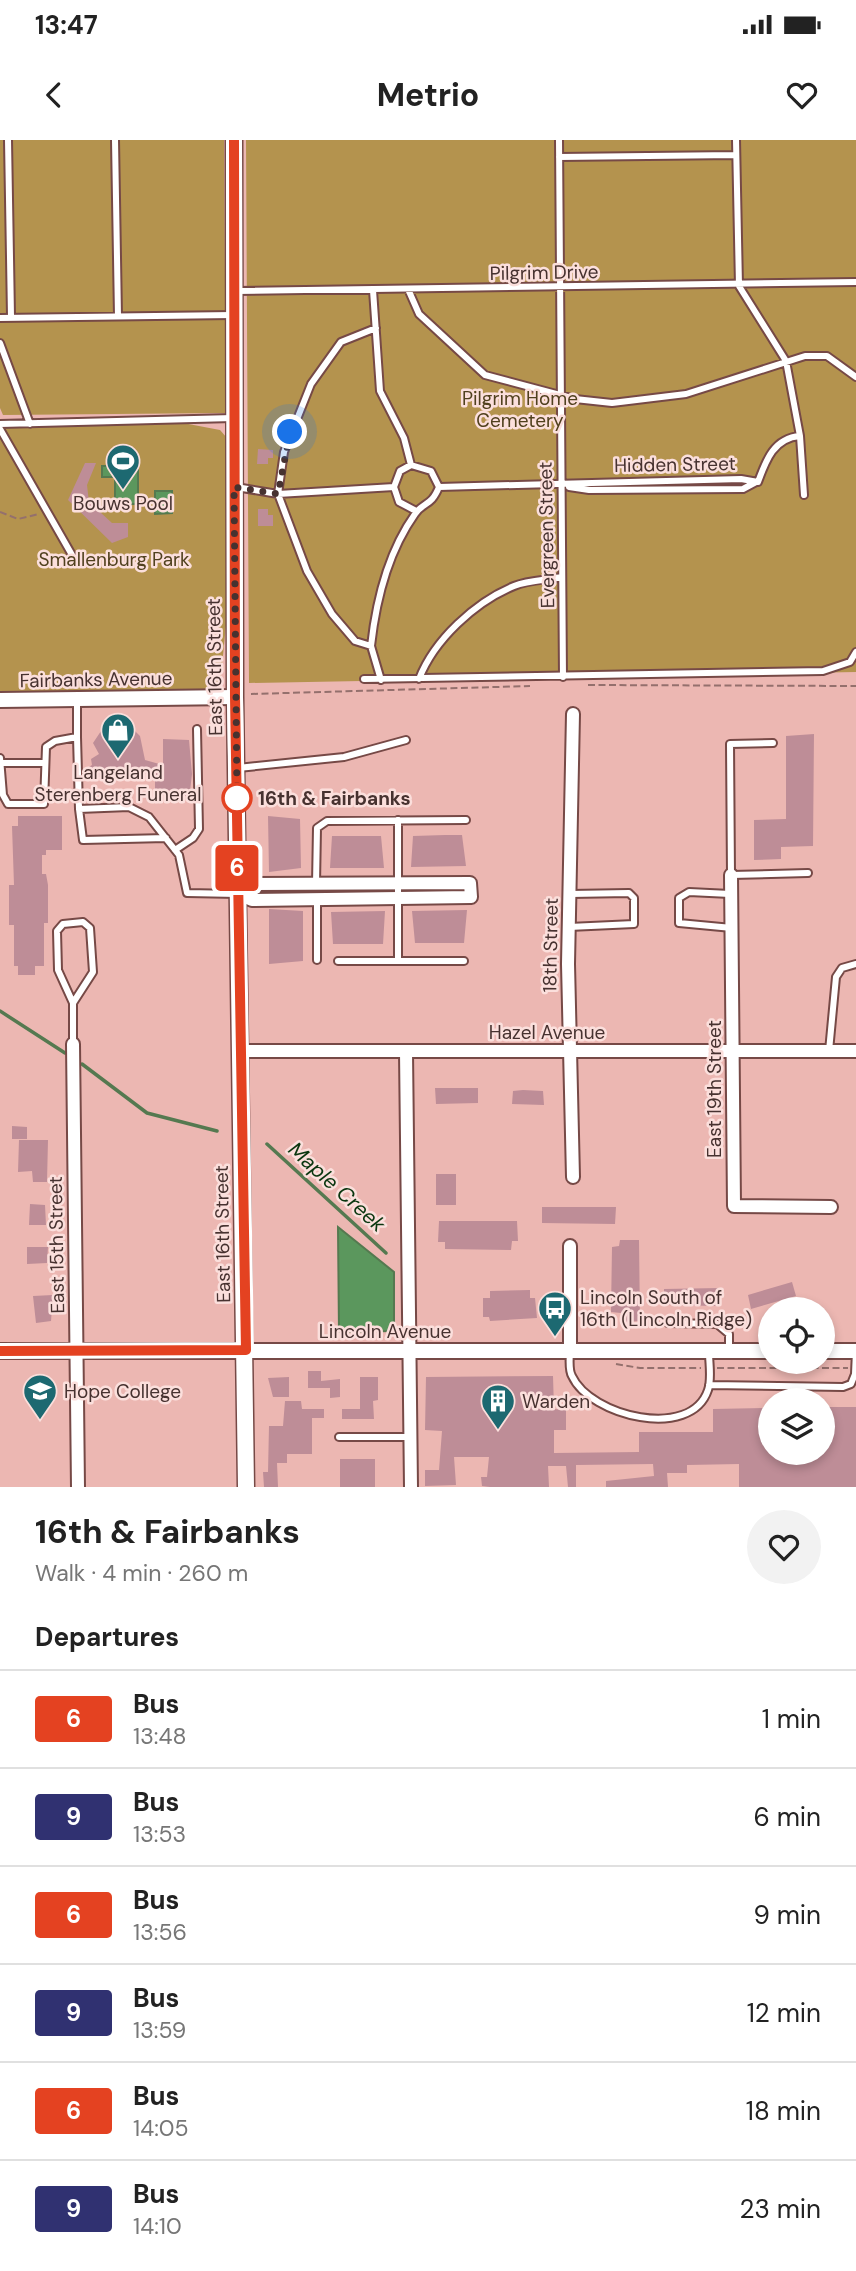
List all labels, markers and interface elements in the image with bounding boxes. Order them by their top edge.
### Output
text: 13:47 [35,8,98,42]
text: Metrio [377,74,479,116]
icon: back [35,76,73,114]
icon: heart [783,76,821,114]
street label: Pilgrim Drive [489,259,599,286]
park label: Pilgrim Home Cemetery [462,386,578,433]
your location [272,414,307,449]
sports icon: Bouws Pool [104,442,142,491]
street label: Hidden Street [614,451,736,478]
street label: Evergreen Street [533,462,560,608]
place label: Bouws Pool [73,491,173,516]
park label: Smallenburg Park [38,547,190,572]
street label: East 16th Street [201,598,228,736]
street label: Fairbanks Avenue [19,666,173,693]
shop icon: Langeland Sterenberg Funeral [99,711,137,760]
place label: Langeland Sterenberg Funeral [35,760,201,807]
marker: 16th & Fairbanks [222,783,252,813]
place label: 16th & Fairbanks [258,786,411,811]
line badge: 6 [214,845,260,891]
text: 6 [229,852,245,883]
street label: 18th Street [537,897,564,993]
street label: Hazel Avenue [489,1020,605,1045]
street label: East 19th Street [702,1020,727,1158]
water label: Maple Creek [282,1136,392,1238]
street label: East 16th Street [209,1165,236,1303]
street label: East 15th Street [43,1176,70,1314]
place label: Lincoln South of 16th (Lincoln Ridge) [580,1285,752,1332]
bus stop icon: Lincoln South of 16th (Lincoln Ridge) [536,1289,574,1338]
map controls [758,1297,835,1465]
button: locate [758,1297,835,1374]
street label: Lincoln Avenue [319,1319,451,1344]
school or university icon: Hope College [21,1372,59,1421]
place label: Hope College [64,1379,181,1404]
building icon: Warden [479,1382,517,1431]
button: layers [758,1388,835,1465]
place label: Warden [522,1389,590,1414]
text: 16th & Fairbanks [35,1510,300,1553]
button: heart [747,1510,821,1584]
text: Walk · 4 min · 260 m [35,1558,248,1588]
text: Departures [35,1620,179,1654]
text: Bus [133,1687,179,1721]
text: 1 min [762,1702,821,1736]
text: 6 [66,1703,81,1734]
text: 13:48 [133,1721,186,1751]
text: Bus [133,1785,179,1819]
text: 6 min [753,1800,821,1834]
text: 9 [66,1801,81,1832]
text: 13:53 [133,1819,186,1849]
text: Bus [133,1883,179,1917]
text: 9 min [753,1898,821,1932]
text: 6 [66,1899,81,1930]
text: 13:56 [133,1917,187,1947]
text: Bus [133,1981,179,2015]
text: 12 min [747,1996,821,2030]
text: 9 [66,1997,81,2028]
text: 13:59 [133,2015,186,2045]
text: Bus [133,2079,179,2113]
text: 18 min [746,2094,821,2128]
text: 6 [66,2095,81,2126]
text: 14:05 [133,2113,189,2143]
text: Bus [133,2177,179,2211]
text: 23 min [739,2192,821,2226]
text: 9 [66,2193,81,2224]
text: 14:10 [133,2211,182,2241]

